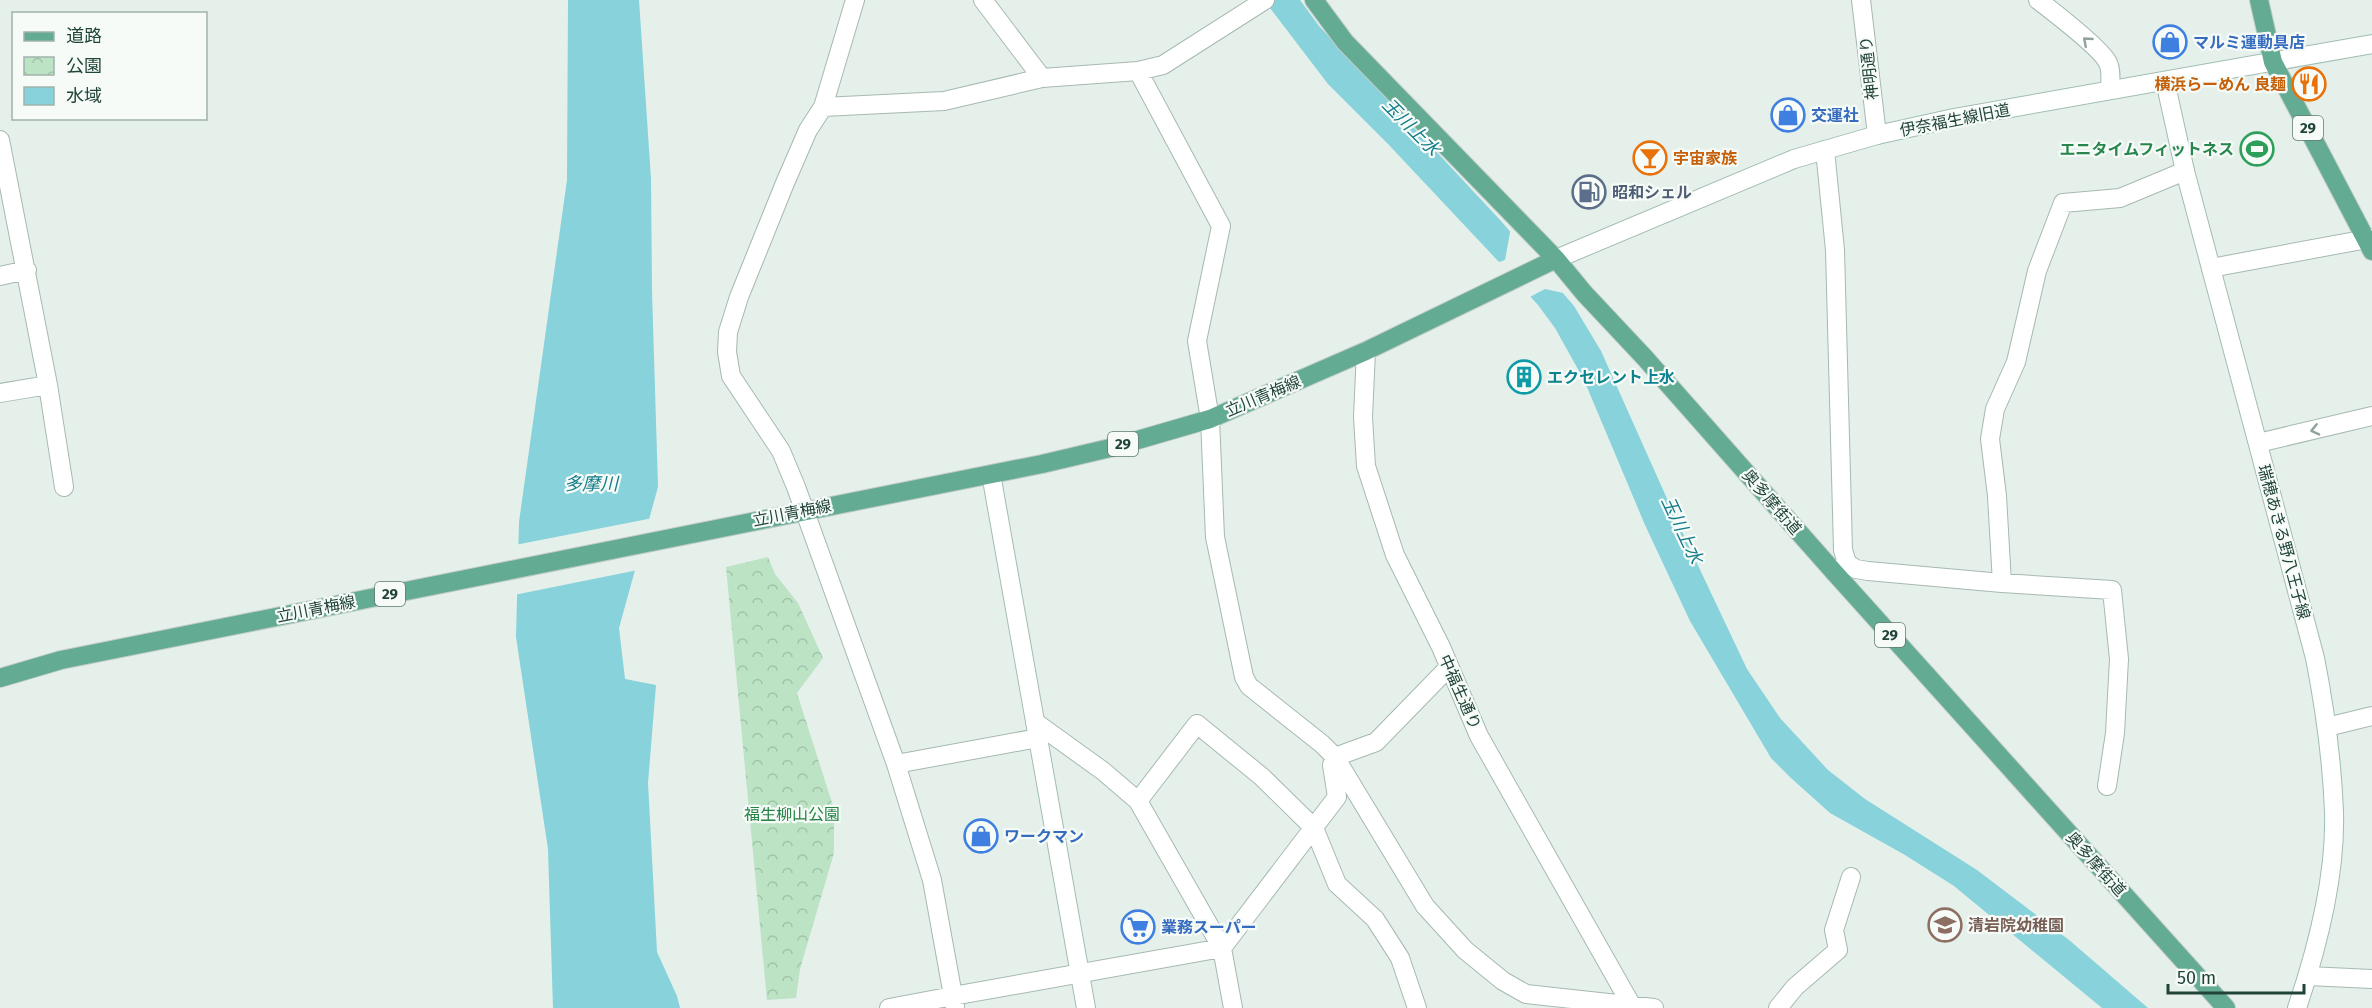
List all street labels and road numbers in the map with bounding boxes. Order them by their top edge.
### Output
street label: 神明通り [1856,35,1882,101]
street label: 伊奈福生線旧道 [1898,100,2012,140]
road number: 29 [2293,116,2323,140]
street label: 立川青梅線 [1222,372,1304,420]
road number: 29 [1108,432,1138,456]
street label: 瑞穂あきる野八王子線 [2254,462,2314,622]
street label: 奥多摩街道 [1739,466,1805,538]
street label: 立川青梅線 [751,496,833,530]
road number: 29 [375,582,405,606]
street label: 立川青梅線 [275,592,357,626]
road number: 29 [1875,623,1905,647]
street label: 中福生通り [1435,652,1485,732]
street label: 奥多摩街道 [2062,828,2130,900]

